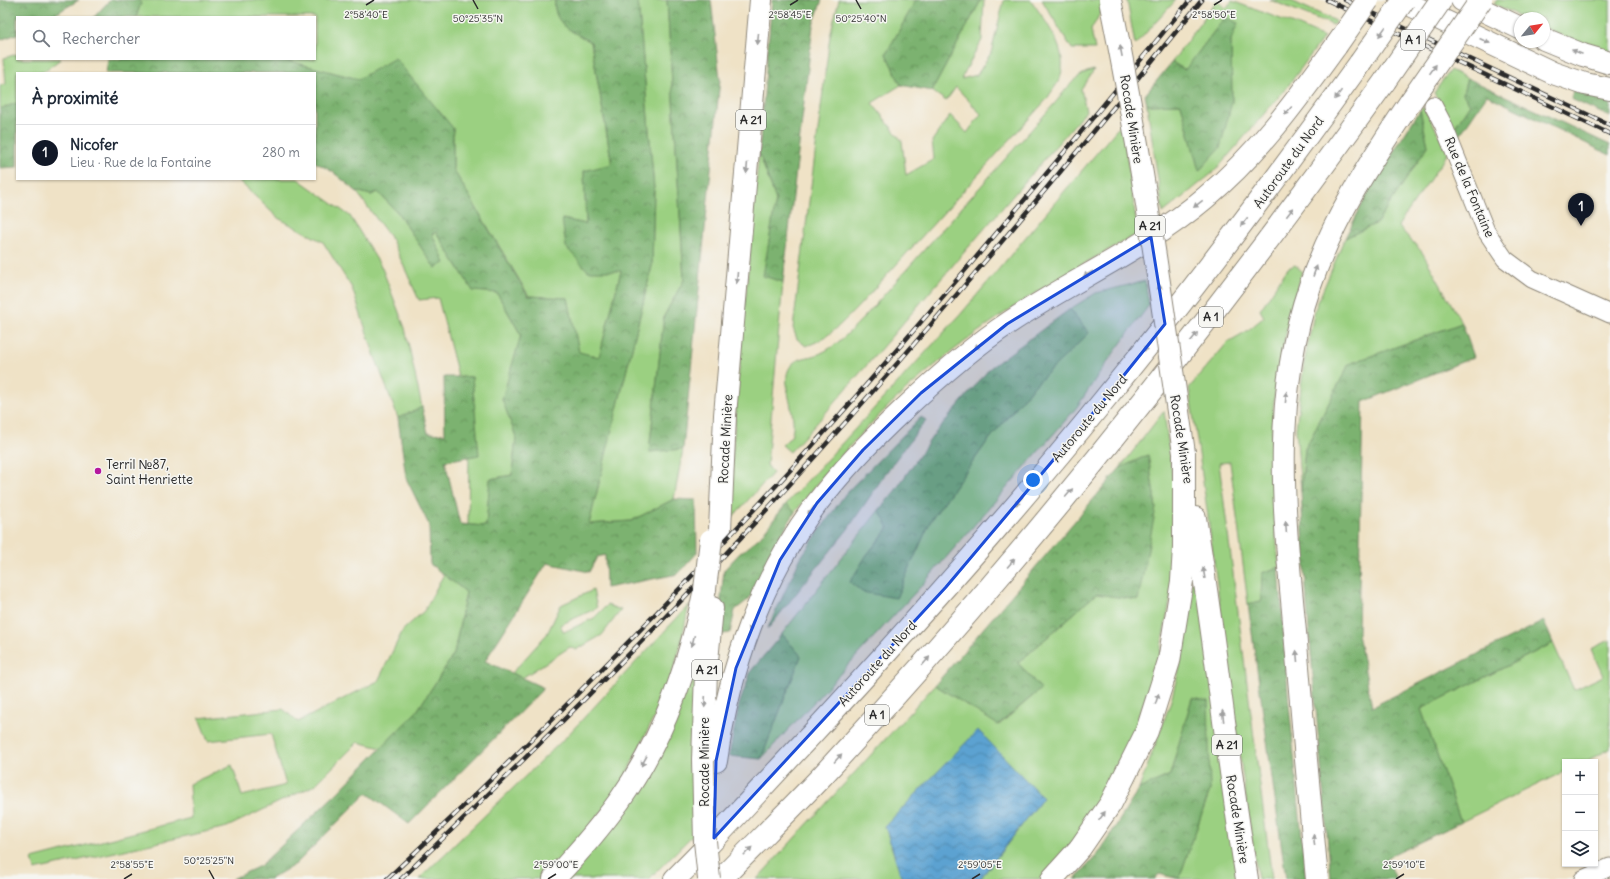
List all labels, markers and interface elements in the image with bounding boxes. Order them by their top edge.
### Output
text: 2°58'40"E [344,8,388,21]
text: 2°58'45"E [769,8,812,21]
text: 2°58'50"E [1192,8,1236,21]
text: 50°25'35"N [453,12,503,25]
text: 50°25'40"N [835,12,887,25]
north arrow [1514,12,1550,48]
search box [16,16,316,60]
one-way arrow [1378,26,1386,37]
icon: search [30,27,52,49]
text: Rechercher [62,29,140,48]
road number: A 1 [1401,30,1425,50]
one-way arrow [754,33,761,45]
one-way arrow [1480,38,1491,44]
one-way arrow [1117,45,1123,57]
one-way arrow [1571,49,1582,55]
one-way arrow [1429,64,1437,74]
street label: Rocade Minière [1116,73,1147,165]
text: À proximité [32,87,118,109]
one-way arrow [1333,89,1342,100]
one-way arrow [1283,106,1292,116]
road number: A 21 [736,110,766,130]
street label: Autoroute du Nord [1249,113,1328,212]
street label: Rue de la Fontaine [1441,134,1498,240]
text: Nicofer [70,135,118,154]
text: 1 [42,144,48,161]
text: 280 m [262,144,300,161]
text: Lieu · Rue de la Fontaine [70,154,211,171]
one-way arrow [743,162,750,174]
pin: 1 [1568,193,1594,226]
one-way arrow [1192,200,1203,209]
one-way arrow [1286,206,1294,217]
road number: A 21 [1135,216,1165,236]
one-way arrow [1239,216,1248,227]
one-way arrow [1313,264,1319,276]
one-way arrow [1082,270,1094,277]
one-way arrow [734,272,741,284]
one-way arrow [1157,284,1163,296]
road number: A 1 [1199,307,1223,327]
one-way arrow [1190,332,1199,343]
one-way arrow [974,340,985,349]
one-way arrow [1142,341,1151,352]
street label: Autoroute du Nord [1048,371,1131,466]
one-way arrow [1283,391,1289,403]
street label: Rocade Minière [1166,393,1197,485]
street label: Rocade Minière [715,394,736,484]
place label: Terril №87, Saint Henriette [106,456,193,488]
marker: Terril №87, Saint Henriette [93,466,103,476]
your location [1023,470,1043,490]
one-way arrow [1065,488,1074,499]
one-way arrow [1015,495,1024,506]
one-way arrow [807,506,815,516]
one-way arrow [1282,521,1289,533]
one-way arrow [1006,558,1015,568]
one-way arrow [1201,567,1207,579]
street label: Autoroute du Nord [834,617,921,710]
one-way arrow [747,620,753,632]
one-way arrow [690,635,696,647]
one-way arrow [1294,650,1300,662]
one-way arrow [921,656,930,667]
road number: A 21 [692,660,722,680]
one-way arrow [1154,692,1160,704]
one-way arrow [701,696,708,708]
road number: A 1 [865,705,889,725]
one-way arrow [1220,710,1226,722]
street label: Rocade Minière [696,717,713,807]
road number: A 21 [1212,735,1242,755]
one-way arrow [834,753,843,763]
one-way arrow [640,755,647,767]
map controls [1562,759,1598,867]
button: + [1562,759,1598,795]
street label: Rocade Minière [1222,773,1253,865]
button: − [1562,795,1598,831]
one-way arrow [1098,810,1106,821]
button: layers [1562,831,1598,867]
one-way arrow [1310,834,1317,846]
one-way arrow [743,846,753,856]
text: 50°25'25"N [184,854,234,867]
text: 2°58'55"E [110,858,154,871]
text: 2°59'00"E [534,858,578,871]
text: 2°59'05"E [958,858,1002,871]
text: 2°59'10"E [1383,858,1425,871]

